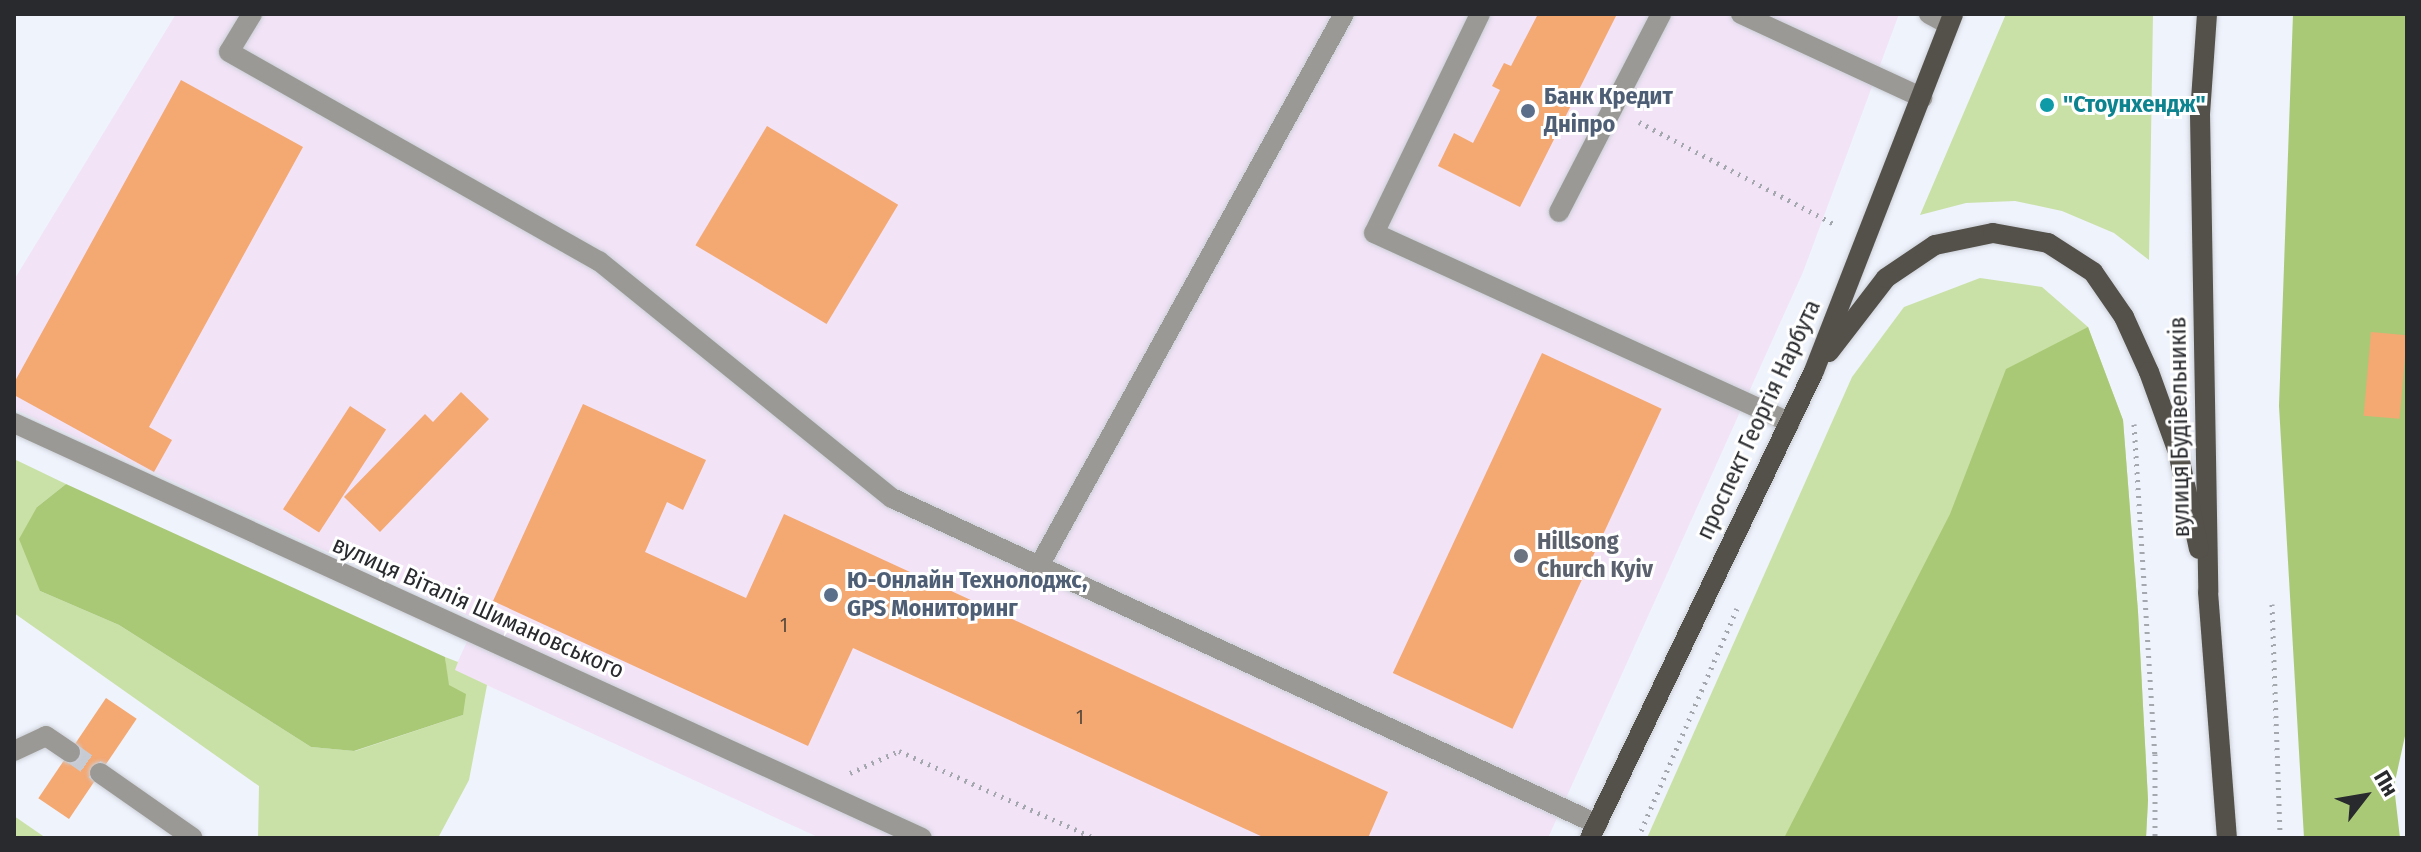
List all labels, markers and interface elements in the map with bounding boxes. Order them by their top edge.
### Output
place label: Банк Кредит Дніпро [1544,83,1673,139]
place label: "Стоунхендж" [2063,91,2206,119]
marker: "Стоунхендж" [2038,96,2056,114]
marker: Банк Кредит Дніпро [1519,102,1537,120]
street label: проспект Георгія Нарбута [1691,296,1827,544]
street label: вулиця Будівельників [2164,316,2196,538]
place label: Hillsong Church Kyiv [1537,528,1653,584]
street label: вулиця Віталія Шимановського [328,531,628,685]
marker: Hillsong Church Kyiv [1512,547,1530,565]
place label: Ю-Онлайн Технолоджс, GPS Мониторинг [847,567,1087,623]
marker: Ю-Онлайн Технолоджс, GPS Мониторинг [822,586,840,604]
house number: 1 [780,613,788,637]
house number: 1 [1076,705,1084,729]
north arrow [2325,756,2405,836]
text: Пн [2368,766,2404,801]

